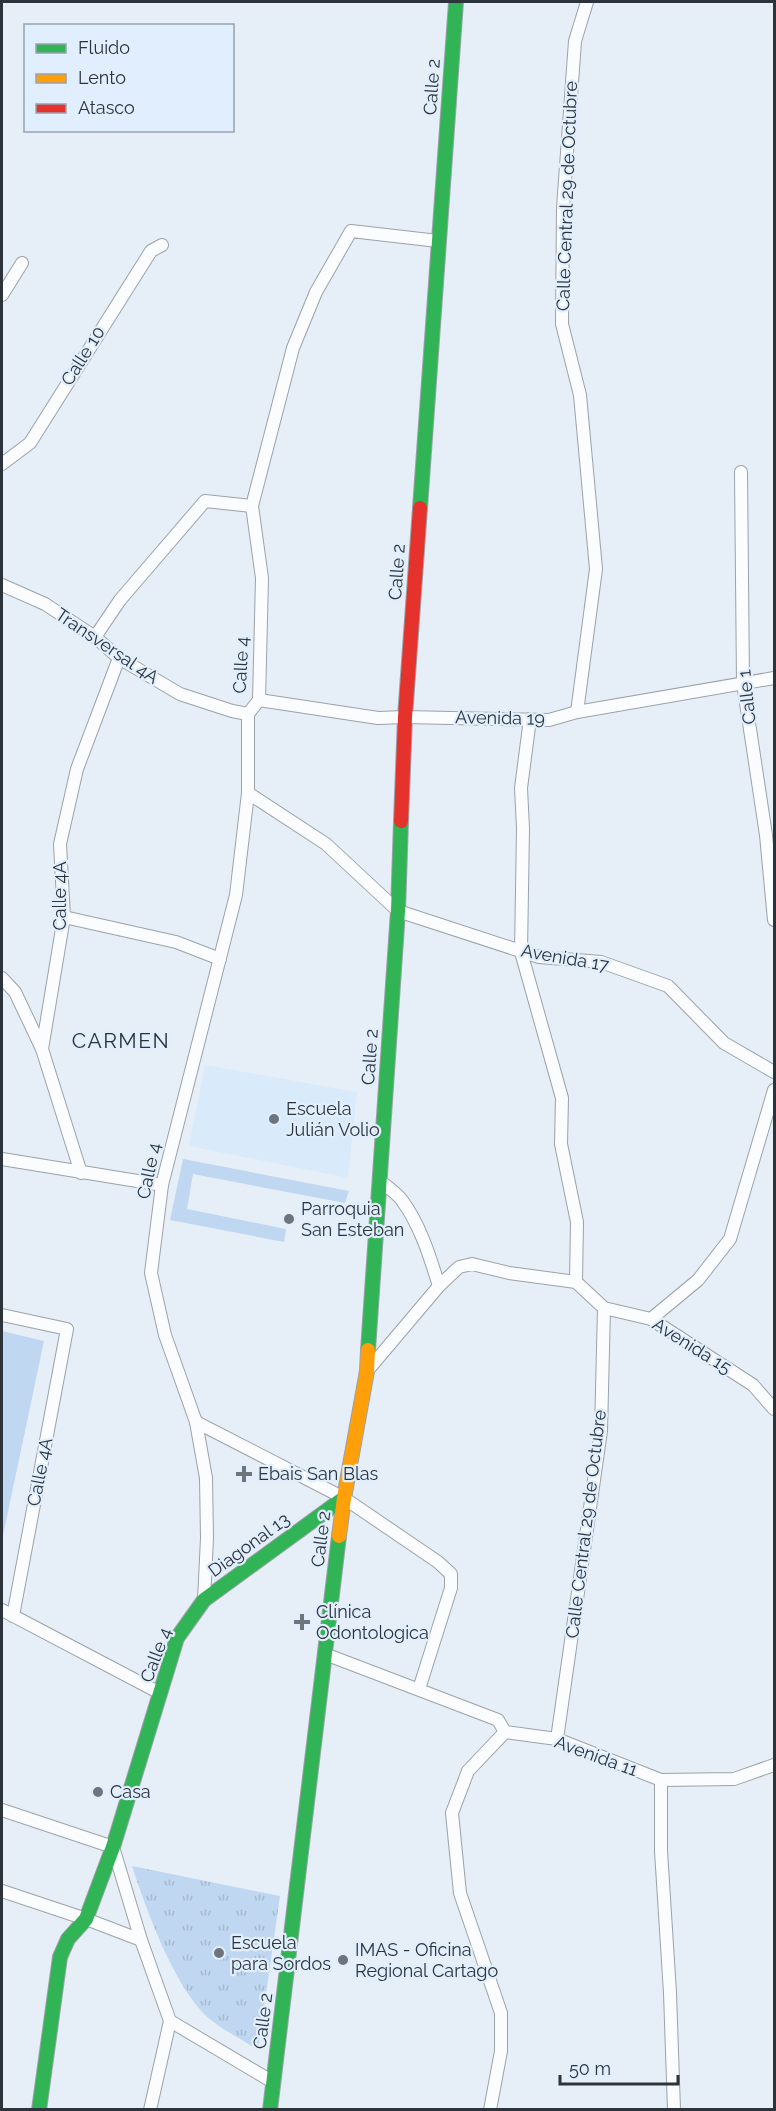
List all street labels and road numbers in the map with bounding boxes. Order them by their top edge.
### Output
street label: Calle 2 [419,58,444,116]
street label: Calle Central 29 de Octubre [552,80,581,311]
street label: Calle 10 [56,322,109,389]
street label: Calle 2 [384,543,409,601]
street label: Transversal 4A [52,603,163,688]
street label: Calle 4 [229,636,252,694]
street label: Calle 1 [733,668,760,725]
street label: Avenida 19 [455,706,545,729]
street label: Calle 4A [49,861,70,931]
street label: Avenida 17 [520,939,611,976]
street label: Calle 2 [357,1028,382,1086]
street label: Calle 4 [132,1141,165,1201]
street label: Avenida 15 [649,1313,736,1378]
street label: Calle Central 29 de Octubre [561,1408,610,1639]
street label: Calle 4A [23,1436,56,1508]
street label: Diagonal 13 [204,1508,293,1581]
street label: Calle 2 [307,1510,334,1568]
street label: Calle 4 [136,1624,176,1685]
street label: Avenida 11 [552,1731,641,1780]
street label: Calle 2 [249,1992,276,2050]

